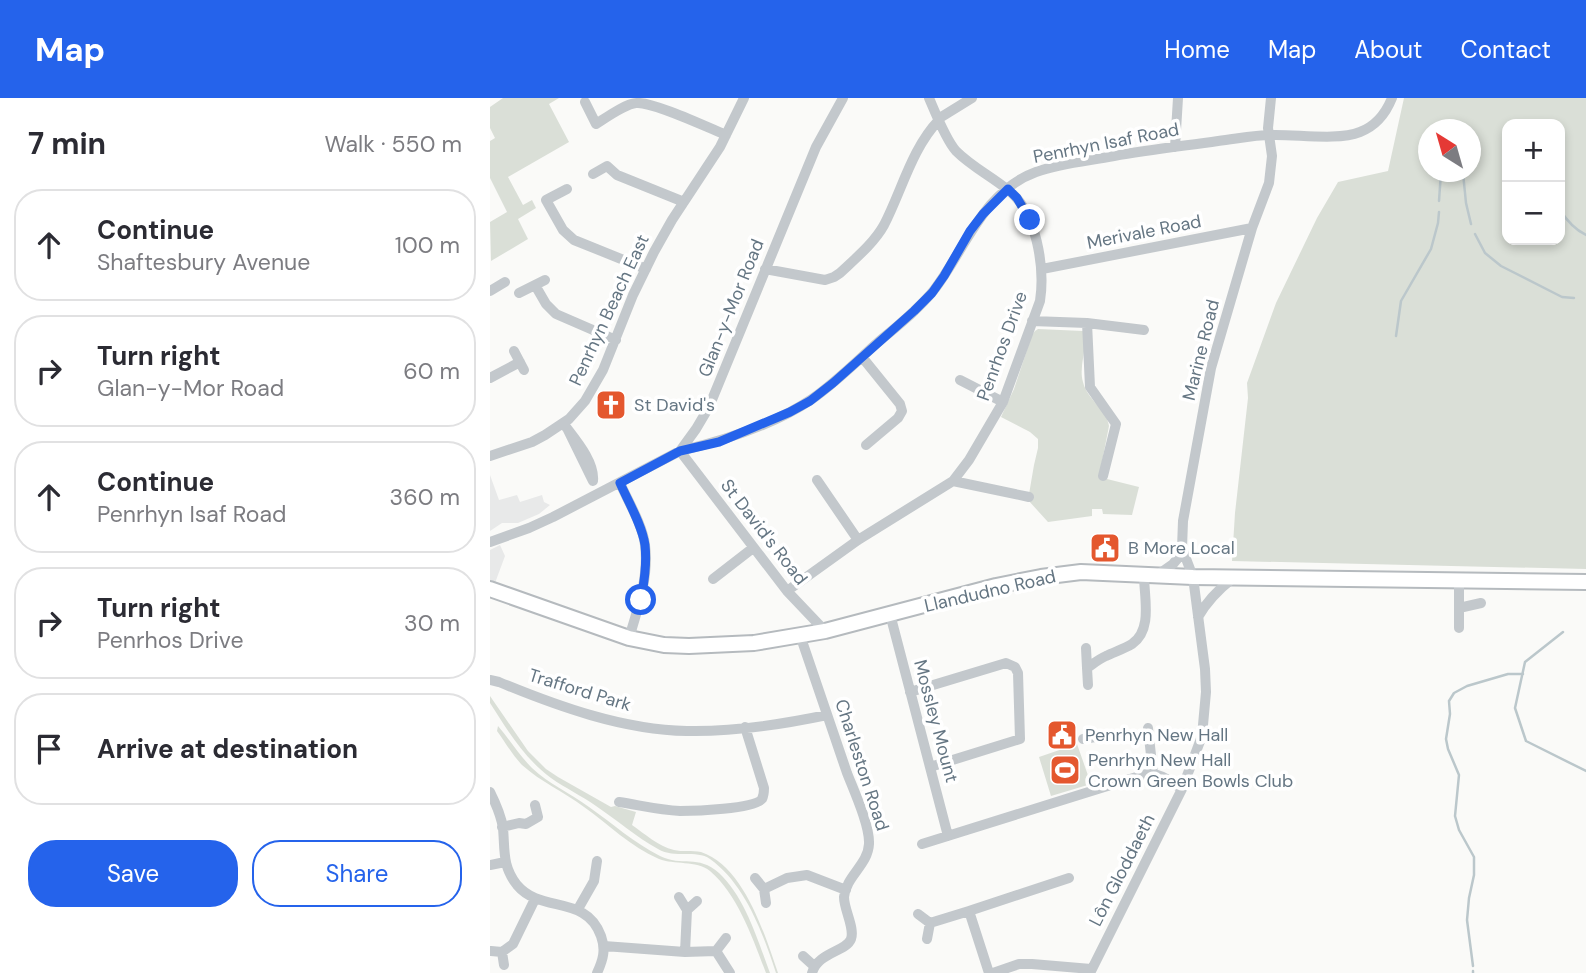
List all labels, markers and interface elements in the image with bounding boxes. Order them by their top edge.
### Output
text: Map [35,28,105,71]
text: Home [1164,34,1230,65]
text: Map [1268,34,1316,65]
text: About [1354,34,1423,65]
text: Contact [1461,34,1551,65]
street label: Penrhyn Isaf Road [1031,117,1181,169]
north arrow [1418,119,1481,182]
map controls [1502,119,1565,245]
button: + [1502,119,1565,182]
text: 7 min [28,124,106,163]
text: Walk · 550 m [324,129,462,159]
button: − [1502,182,1565,245]
route end [1014,204,1045,235]
street label: Merivale Road [1085,209,1203,255]
text: Continue [97,213,214,247]
icon: ahead [30,226,68,264]
text: 100 m [395,230,460,260]
street label: Penrhyn Beach East [563,230,655,390]
street label: Glan-y-Mor Road [692,236,770,380]
text: Shaftesbury Avenue [97,247,310,277]
street label: Penrhos Drive [971,288,1033,404]
street label: Marine Road [1177,297,1225,403]
text: Turn right [97,339,221,373]
icon: right [30,352,68,390]
text: 60 m [403,356,460,386]
text: Glan-y-Mor Road [97,373,284,403]
church icon: St David's [594,388,628,422]
place label: St David's [634,393,715,417]
text: Continue [97,465,214,499]
street label: St David's Road [715,474,813,590]
icon: ahead [30,478,68,516]
text: 360 m [390,482,460,512]
text: Penrhyn Isaf Road [97,499,286,529]
public building icon: B More Local [1088,531,1122,565]
place label: B More Local [1128,536,1235,560]
street label: Llandudno Road [922,564,1058,618]
route start [625,584,656,615]
text: Turn right [97,591,221,625]
icon: right [30,604,68,642]
text: 30 m [404,608,460,638]
text: Penrhos Drive [97,625,243,655]
street label: Mossley Mount [908,657,964,785]
street label: Trafford Park [526,663,634,717]
street label: Charleston Road [829,696,895,834]
public building icon: Penrhyn New Hall [1045,718,1079,752]
place label: Penrhyn New Hall [1085,723,1228,747]
icon: arrive [30,730,68,768]
text: Arrive at destination [97,732,358,766]
place label: Penrhyn New Hall Crown Green Bowls Club [1088,748,1293,793]
sports icon: Penrhyn New Hall Crown Green Bowls Club [1048,753,1082,787]
street label: Lôn Gloddaeth [1083,810,1161,930]
button: Save [28,840,238,907]
button: Share [252,840,462,907]

